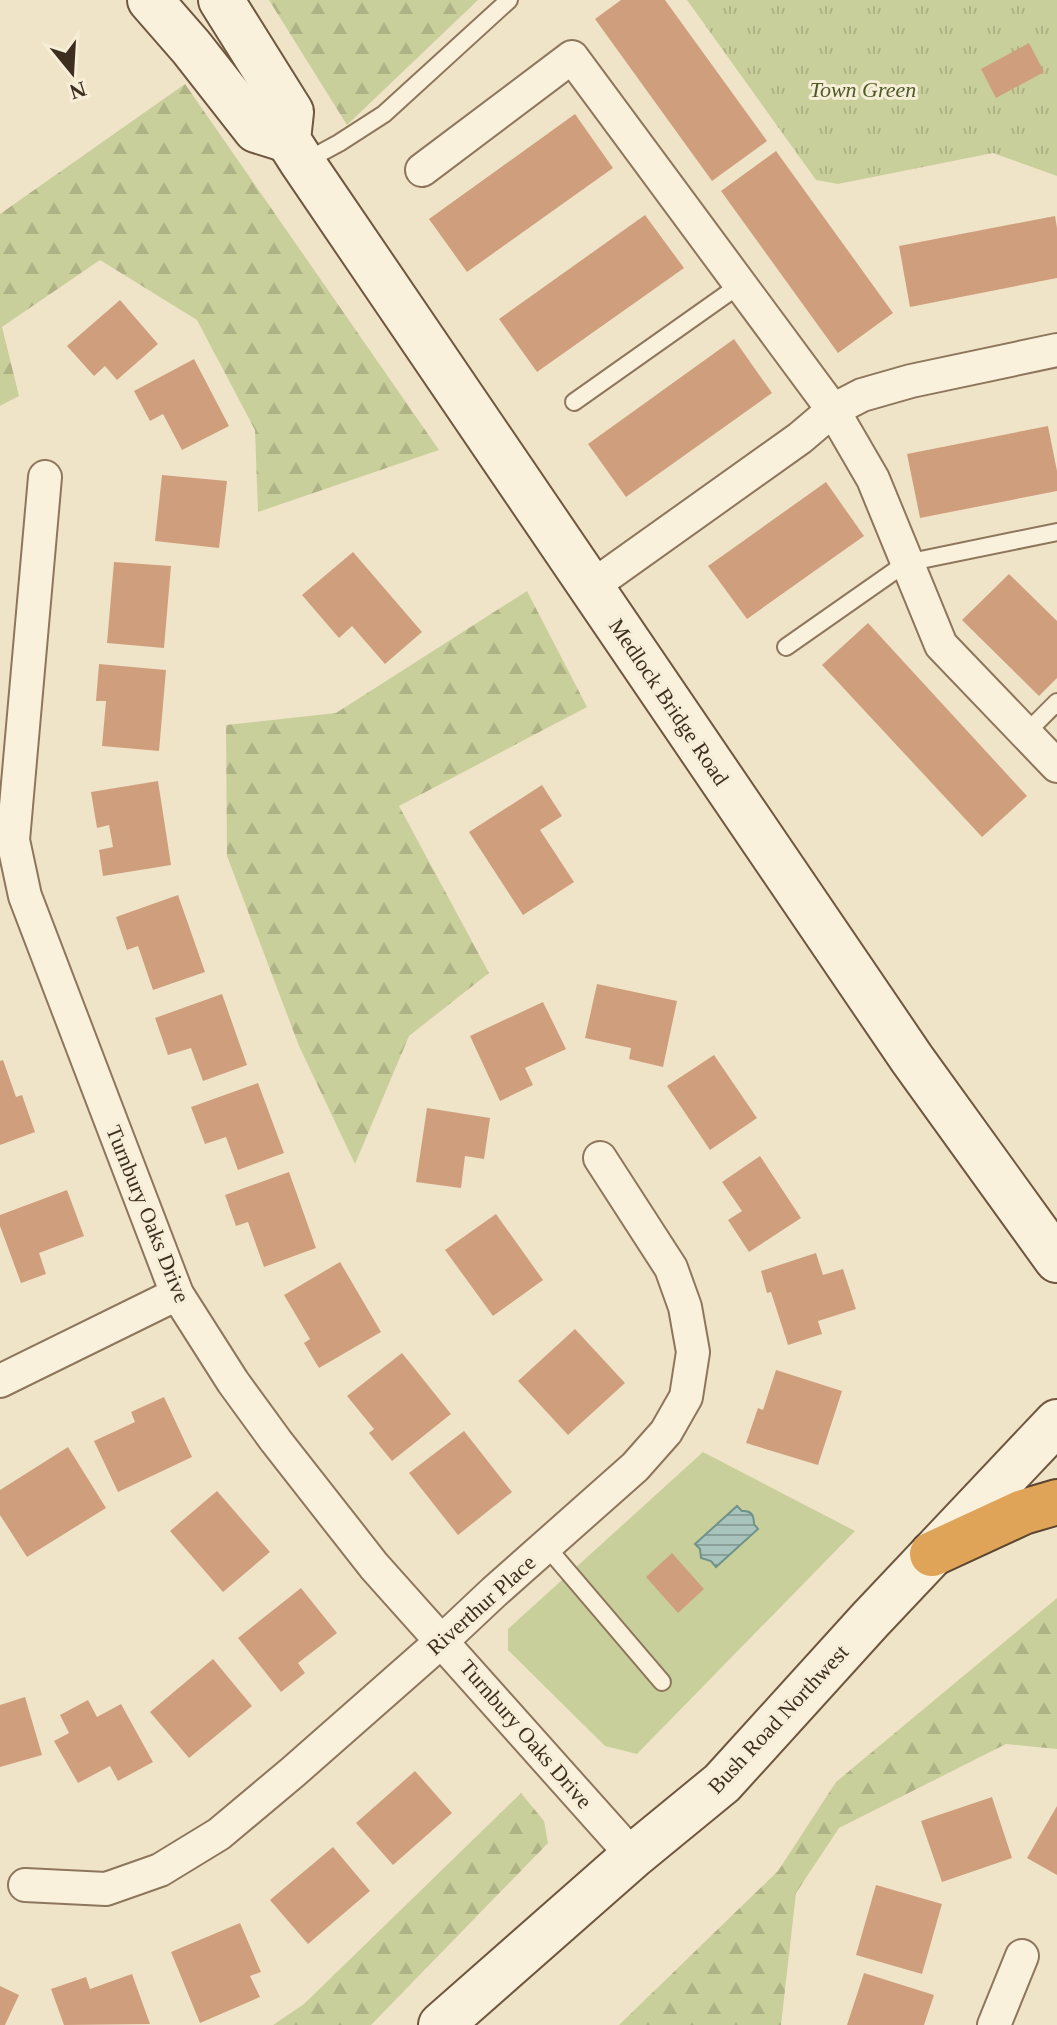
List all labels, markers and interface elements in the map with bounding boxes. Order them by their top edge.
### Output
north arrow [32,32,112,112]
text: N [67,76,89,105]
park label: Town Green [810,77,916,102]
street label: Medlock Bridge Road [604,614,734,790]
street label: Turnbury Oaks Drive [101,1122,195,1306]
street label: Riverthur Place [422,1550,540,1660]
street label: Bush Road Northwest [703,1639,853,1799]
street label: Turnbury Oaks Drive [455,1655,597,1813]

